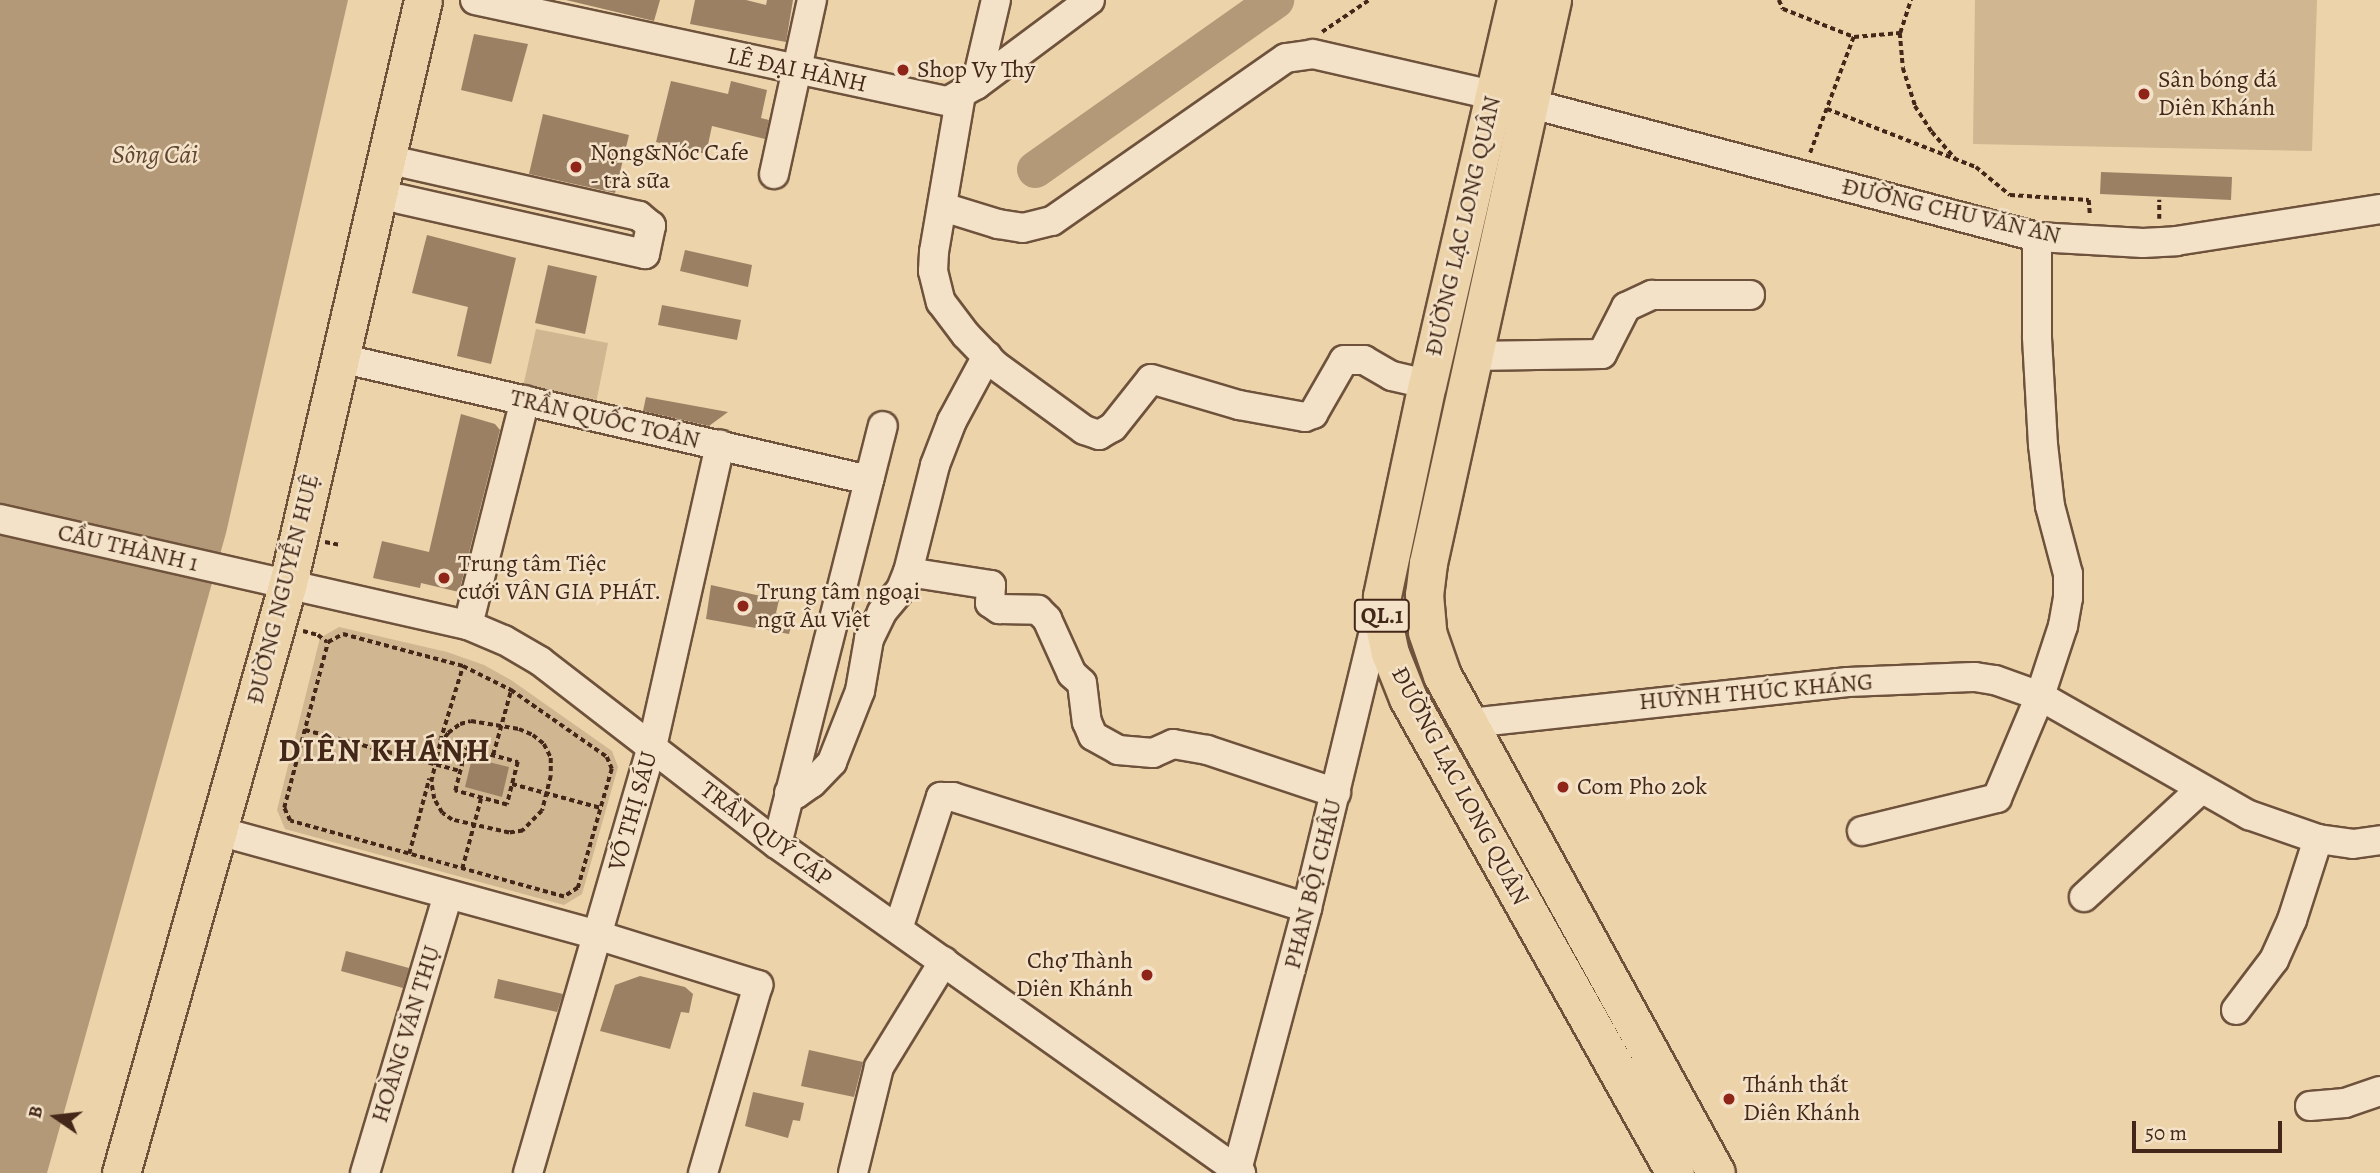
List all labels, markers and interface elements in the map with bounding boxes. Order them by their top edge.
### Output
street label: LÊ ĐẠI HÀNH [724,41,870,99]
place label: Shop Vy Thy [917,56,1035,84]
marker: Shop Vy Thy [895,62,911,78]
place label: Sân bóng đá Diên Khánh [2158,66,2277,122]
marker: Sân bóng đá Diên Khánh [2136,86,2152,102]
street label: ĐƯỜNG LẠC LONG QUÂN [1419,93,1507,359]
water label: Sông Cái [112,139,198,171]
place label: Nọng&Nóc Cafe - trà sữa [590,139,749,195]
marker: Nọng&Nóc Cafe - trà sữa [568,159,584,175]
street label: ĐƯỜNG CHU VĂN AN [1839,172,2063,250]
street label: TRẦN QUỐC TOẢN [507,383,703,455]
street label: ĐƯỜNG NGUYỄN HUỆ [240,471,326,707]
street label: CẦU THÀNH 1 [55,518,201,578]
place label: Trung tâm Tiệc cưới VÂN GIA PHÁT. [458,550,661,606]
marker: Trung tâm Tiệc cưới VÂN GIA PHÁT. [436,570,452,586]
place label: Trung tâm ngoại ngữ Âu Việt [757,578,920,634]
road number: QL.1 [1352,596,1412,636]
marker: Trung tâm ngoại ngữ Âu Việt [735,598,751,614]
street label: ĐƯỜNG LẠC LONG QUÂN [1385,662,1535,910]
street label: HUỲNH THÚC KHÁNG [1638,667,1874,717]
district label: DIÊN KHÁNH [280,731,490,769]
street label: VÕ THỊ SÁU [602,748,664,874]
place label: Com Pho 20k [1577,773,1707,801]
street label: TRẦN QUÝ CÁP [695,775,837,893]
marker: Com Pho 20k [1555,779,1571,795]
street label: PHAN BỘI CHÂU [1278,796,1348,972]
street label: HOÀNG VĂN THỤ [365,942,447,1126]
place label: Chợ Thành Diên Khánh [1016,947,1133,1003]
marker: Chợ Thành Diên Khánh [1139,967,1155,983]
place label: Thánh thất Diên Khánh [1743,1071,1860,1127]
north arrow [21,1082,91,1152]
marker: Thánh thất Diên Khánh [1721,1091,1737,1107]
text: B [22,1103,50,1121]
scale bar [2135,1106,2286,1150]
text: 50 m [2145,1119,2187,1147]

